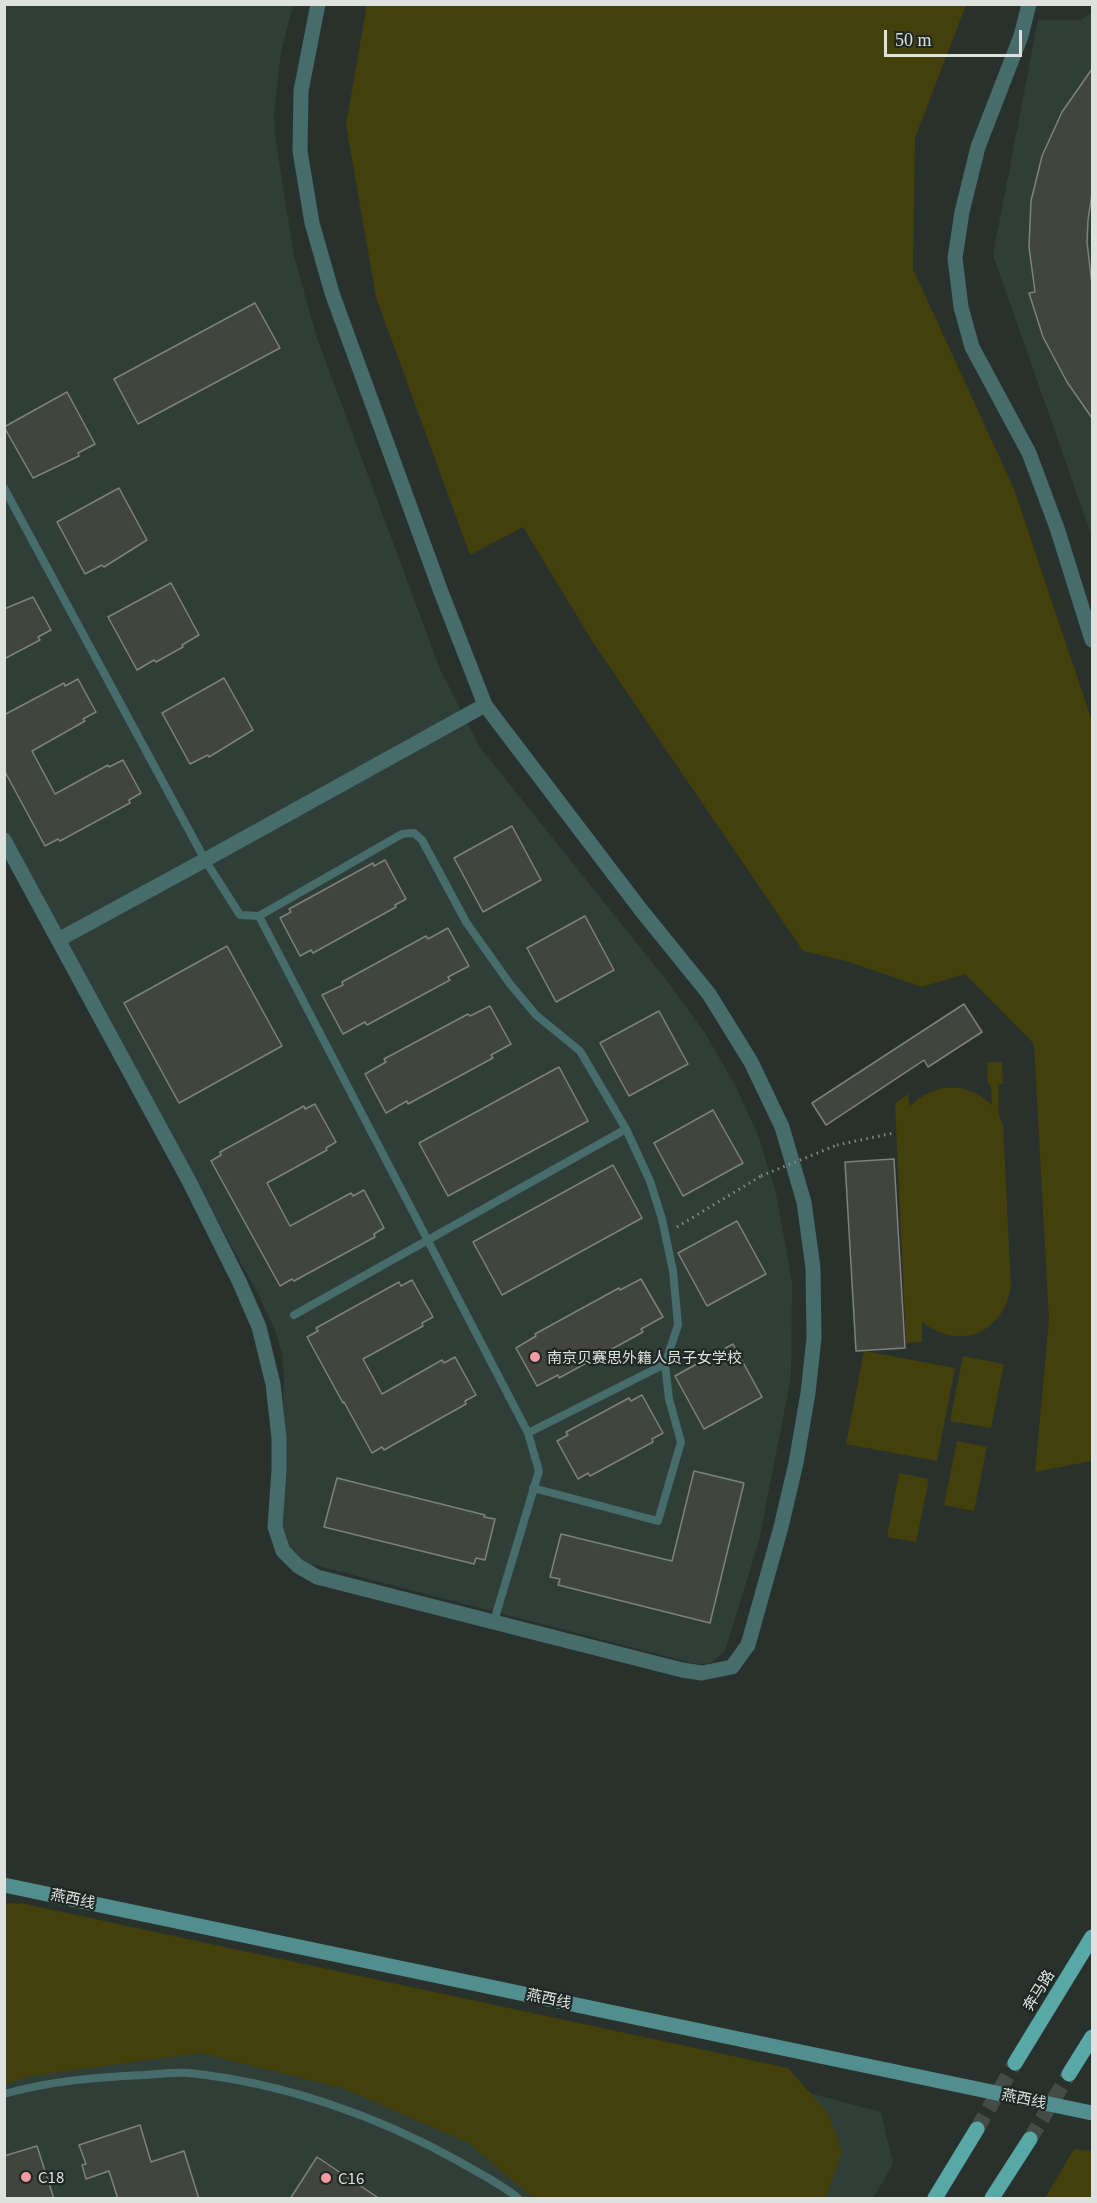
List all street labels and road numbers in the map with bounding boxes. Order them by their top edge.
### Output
street label: 燕西线 [49,1885,97,1911]
street label: 奔马路 [1018,1966,1058,2014]
street label: 燕西线 [525,1985,573,2011]
street label: 燕西线 [1000,2085,1048,2111]

